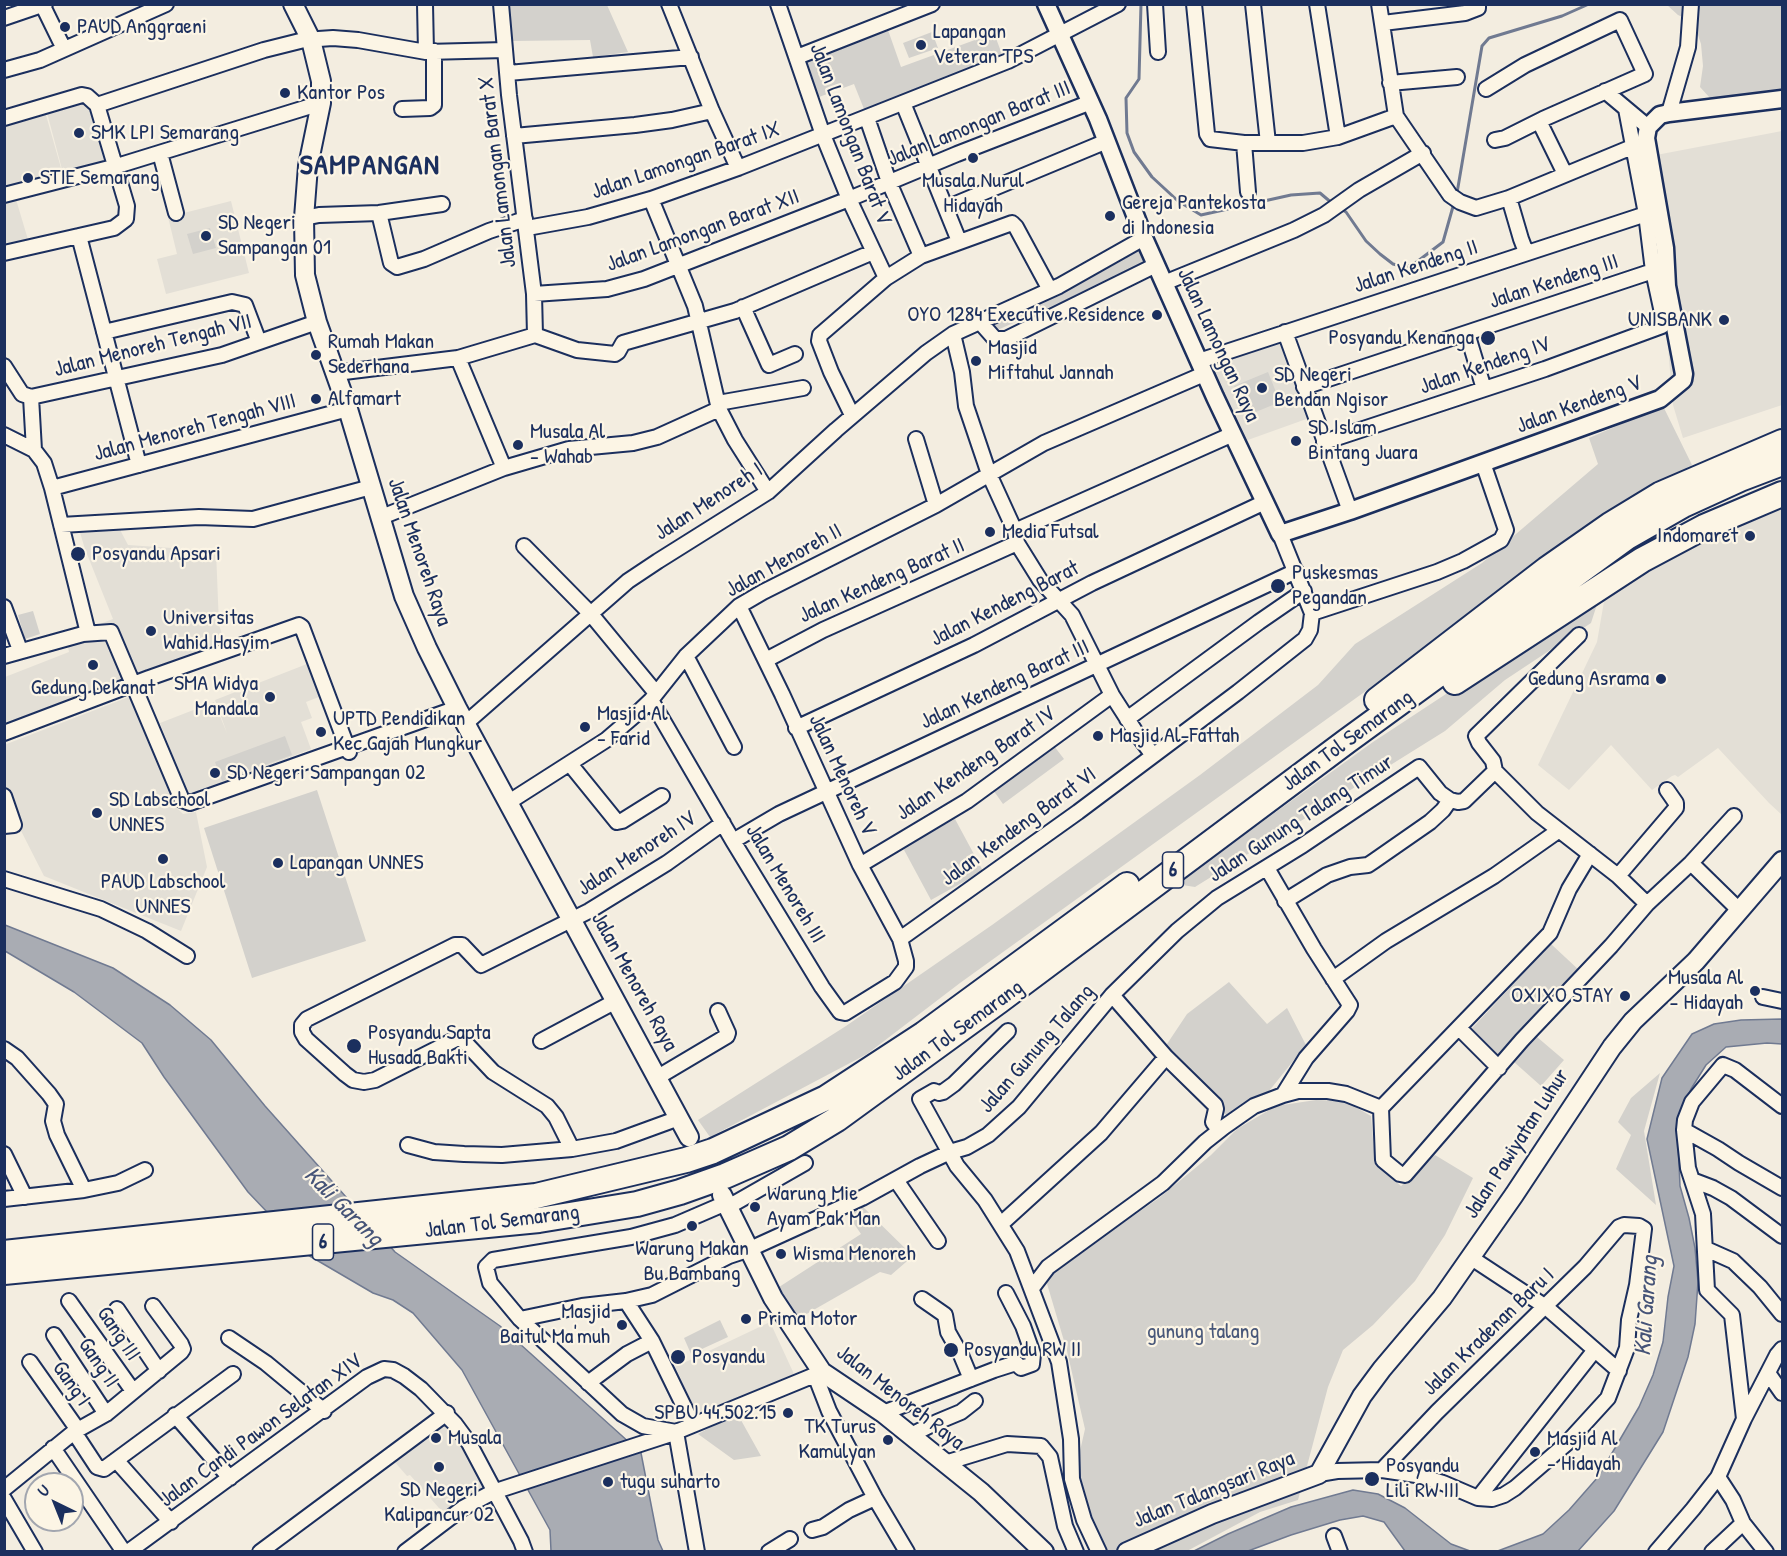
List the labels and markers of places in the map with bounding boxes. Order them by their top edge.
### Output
place label: PAUD Anggraeni [77,14,207,40]
place label: Lapangan Veteran TPS [933,19,1034,70]
marker: PAUD Anggraeni [58,20,72,34]
marker: Lapangan Veteran TPS [914,38,928,52]
place label: Kantor Pos [297,80,385,106]
marker: Kantor Pos [278,86,292,100]
place label: SMK LPI Semarang [91,120,239,146]
marker: SMK LPI Semarang [72,126,86,140]
marker: Musala Nurul Hidayah [966,151,980,165]
place label: STIE Semarang [40,165,160,191]
place label: Musala Nurul Hidayah [922,168,1024,220]
marker: STIE Semarang [21,171,35,185]
place label: Gereja Pantekosta di Indonesia [1122,190,1266,242]
marker: Gereja Pantekosta di Indonesia [1103,209,1117,223]
place label: SD Negeri Sampangan 01 [218,210,331,262]
marker: SD Negeri Sampangan 01 [199,229,213,243]
place label: OYO 1284 Executive Residence [907,302,1145,328]
place label: UNISBANK [1628,307,1712,333]
marker: OYO 1284 Executive Residence [1150,308,1164,322]
marker: UNISBANK [1717,313,1731,327]
place label: Posyandu Kenanga [1329,325,1474,351]
place label: Rumah Makan Sederhana [328,329,434,380]
marker: Posyandu Kenanga [1479,329,1497,347]
place label: Masjid Miftahul Jannah [988,335,1114,386]
marker: Rumah Makan Sederhana [309,348,323,362]
marker: Masjid Miftahul Jannah [969,354,983,368]
place label: SD Negeri Bendan Ngisor [1274,362,1388,414]
marker: SD Negeri Bendan Ngisor [1255,381,1269,395]
place label: Alfamart [328,386,401,412]
marker: Alfamart [309,392,323,406]
place label: SD Islam Bintang Juara [1308,415,1418,466]
place label: Musala Al - Wahab [530,419,605,470]
marker: SD Islam Bintang Juara [1289,434,1303,448]
marker: Musala Al - Wahab [511,438,525,452]
place label: Media Futsal [1002,519,1099,545]
place label: Indomaret [1657,523,1738,549]
marker: Media Futsal [983,525,997,539]
marker: Indomaret [1743,529,1757,543]
place label: Posyandu Apsari [92,541,221,567]
marker: Posyandu Apsari [69,545,87,563]
place label: Puskesmas Pegandan [1292,560,1378,612]
marker: Puskesmas Pegandan [1269,577,1287,595]
place label: Universitas Wahid Hasyim [163,605,270,656]
marker: Universitas Wahid Hasyim [144,624,158,638]
marker: Gedung Dekanat [86,658,100,672]
place label: Gedung Asrama [1528,666,1649,692]
place label: SMA Widya Mandala [174,671,258,722]
marker: Gedung Asrama [1654,672,1668,686]
place label: Gedung Dekanat [31,675,155,701]
marker: SMA Widya Mandala [263,690,277,704]
place label: Masjid Al - Farid [597,701,668,752]
place label: UPTD Pendidikan Kec Gajah Mungkur [333,706,482,758]
marker: Masjid Al - Farid [578,720,592,734]
place label: Masjid Al-Fattah [1110,723,1239,749]
marker: UPTD Pendidikan Kec Gajah Mungkur [314,725,328,739]
marker: Masjid Al-Fattah [1091,729,1105,743]
place label: SD Negeri Sampangan 02 [227,760,425,786]
marker: SD Negeri Sampangan 02 [208,766,222,780]
place label: SD Labschool UNNES [109,787,210,838]
marker: SD Labschool UNNES [90,806,104,820]
place label: Lapangan UNNES [290,850,424,876]
marker: PAUD Labschool UNNES [156,852,170,866]
marker: Lapangan UNNES [271,856,285,870]
place label: PAUD Labschool UNNES [101,869,225,920]
place label: Musala Al - Hidayah [1668,965,1743,1016]
place label: OXIXO STAY [1511,983,1613,1009]
marker: Musala Al - Hidayah [1748,984,1762,998]
marker: OXIXO STAY [1618,989,1632,1003]
place label: Posyandu Sapta Husada Bakti [368,1020,491,1072]
marker: Posyandu Sapta Husada Bakti [345,1037,363,1055]
place label: Warung Mie Ayam Pak Man [767,1181,881,1232]
marker: Warung Mie Ayam Pak Man [748,1200,762,1214]
marker: Warung Makan Bu Bambang [685,1219,699,1233]
place label: Warung Makan Bu Bambang [635,1236,749,1288]
place label: Wisma Menoreh [793,1241,916,1267]
marker: Wisma Menoreh [774,1247,788,1261]
place label: Masjid Baitul Ma'muh [500,1299,610,1350]
place label: Prima Motor [758,1306,857,1332]
marker: Prima Motor [739,1312,753,1326]
marker: Masjid Baitul Ma'muh [615,1318,629,1332]
place label: Posyandu RW II [964,1337,1081,1363]
marker: Posyandu RW II [942,1341,960,1359]
place label: Posyandu [692,1344,765,1370]
marker: Posyandu [669,1348,687,1366]
place label: SPBU 44.502.15 [654,1400,776,1426]
marker: SPBU 44.502.15 [781,1406,795,1420]
place label: TK Turus Kamulyan [798,1414,876,1466]
place label: Musala [448,1425,501,1451]
place label: Masjid Al - Hidayah [1547,1426,1621,1478]
marker: Musala [429,1431,443,1445]
marker: TK Turus Kamulyan [881,1433,895,1447]
marker: Masjid Al - Hidayah [1528,1445,1542,1459]
place label: Posyandu Lili RW III [1386,1453,1459,1504]
marker: SD Negeri Kalipancur 02 [432,1460,446,1474]
place label: tugu suharto [620,1469,720,1495]
marker: Posyandu Lili RW III [1363,1470,1381,1488]
marker: tugu suharto [601,1475,615,1489]
place label: SD Negeri Kalipancur 02 [384,1477,494,1528]

